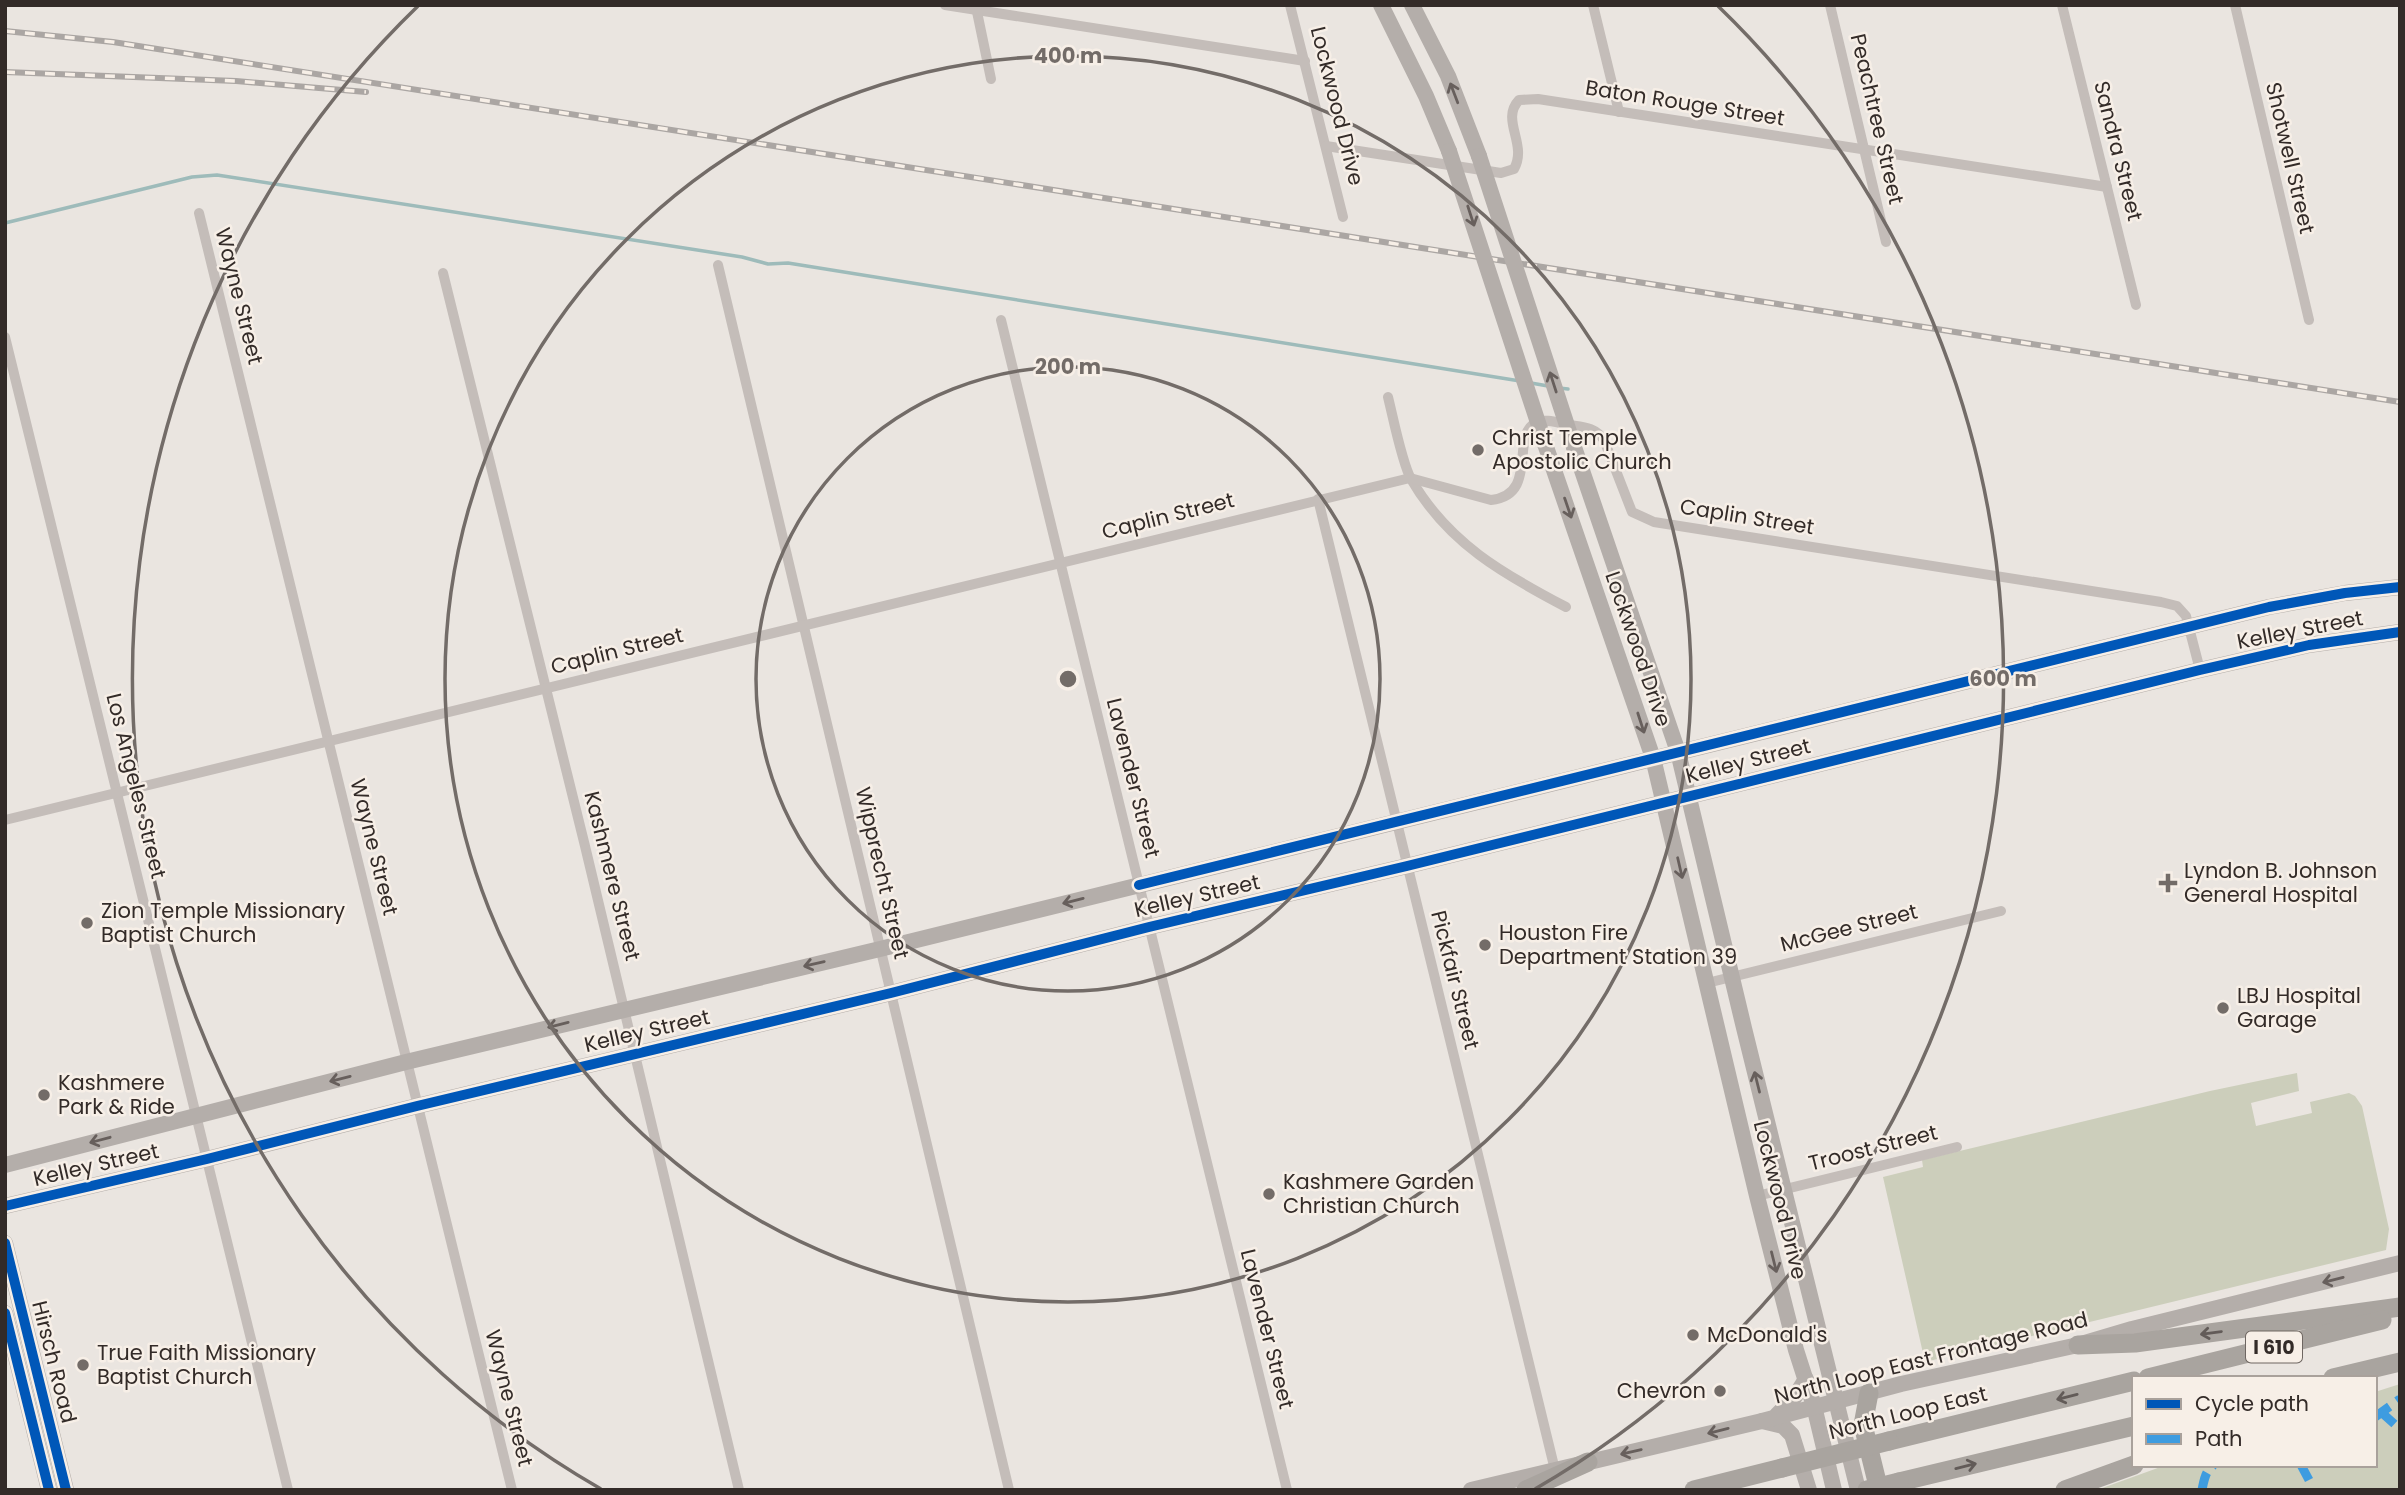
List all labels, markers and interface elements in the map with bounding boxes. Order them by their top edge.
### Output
street label: Lockwood Drive [1304,23,1371,188]
street label: Peachtree Street [1844,31,1911,207]
text: 400 m [1034,41,1102,70]
street label: Baton Rouge Street [1583,72,1787,133]
street label: Sandra Street [2087,78,2150,224]
street label: Shotwell Street [2259,79,2322,236]
one-way arrow [1447,82,1460,104]
one-way arrow [1466,204,1478,226]
street label: Wayne Street [208,224,270,367]
text: 200 m [1035,352,1101,381]
one-way arrow [1545,372,1558,394]
place label: Christ Temple Apostolic Church [1492,423,1672,476]
marker: Christ Temple Apostolic Church [1470,442,1486,458]
street label: Caplin Street [1099,485,1237,546]
street label: Caplin Street [1678,492,1816,541]
one-way arrow [1563,497,1575,519]
street label: Lockwood Drive [1598,567,1679,730]
street label: Kelley Street [2234,603,2365,656]
street label: Caplin Street [548,620,686,681]
text: 600 m [1969,664,2037,693]
centre of rings [1056,667,1080,691]
street label: Los Angeles Street [99,690,174,882]
street label: Lavender Street [1100,695,1167,861]
one-way arrow [1636,712,1649,734]
street label: Kelley Street [1682,731,1813,790]
street label: Wayne Street [343,775,405,918]
street label: Wipprecht Street [849,784,916,962]
street label: Kashmere Street [577,788,648,964]
one-way arrow [1673,856,1687,879]
place label: Lyndon B. Johnson General Hospital [2184,856,2377,909]
street label: Kelley Street [1131,867,1262,924]
marker: Lyndon B. Johnson General Hospital [2158,873,2178,893]
one-way arrow [1062,895,1085,908]
place label: Zion Temple Missionary Baptist Church [101,896,345,949]
street label: McGee Street [1777,896,1920,959]
street label: Pickfair Street [1424,907,1487,1052]
marker: Zion Temple Missionary Baptist Church [79,915,95,931]
place label: Houston Fire Department Station 39 [1499,918,1737,971]
marker: Houston Fire Department Station 39 [1477,937,1493,953]
one-way arrow [803,958,826,971]
place label: LBJ Hospital Garage [2237,981,2361,1034]
marker: LBJ Hospital Garage [2215,1000,2231,1016]
street label: Kelley Street [581,1002,712,1059]
one-way arrow [547,1019,570,1032]
place label: Kashmere Park & Ride [58,1068,175,1121]
one-way arrow [1750,1071,1763,1094]
one-way arrow [329,1073,352,1086]
marker: Kashmere Park & Ride [36,1087,52,1103]
street label: Lockwood Drive [1747,1117,1814,1282]
street label: Troost Street [1805,1118,1940,1178]
one-way arrow [90,1134,112,1147]
street label: Kelley Street [30,1136,161,1193]
place label: Kashmere Garden Christian Church [1283,1167,1474,1220]
marker: Kashmere Garden Christian Church [1261,1186,1277,1202]
street label: Lavender Street [1234,1246,1301,1412]
one-way arrow [1768,1251,1781,1273]
one-way arrow [2323,1274,2345,1287]
street label: Hirsch Road [25,1298,84,1426]
street label: North Loop East Frontage Road [1771,1304,2091,1411]
place label: McDonald's [1707,1320,1827,1349]
street label: Wayne Street [478,1326,540,1469]
marker: McDonald's [1685,1327,1701,1343]
one-way arrow [2200,1327,2223,1340]
road number: I 610 [2246,1331,2302,1362]
place label: True Faith Missionary Baptist Church [97,1338,316,1391]
marker: True Faith Missionary Baptist Church [75,1357,91,1373]
place label: Chevron [1617,1376,1706,1405]
legend [2132,1376,2377,1467]
street label: North Loop East [1826,1379,1990,1446]
marker: Chevron [1712,1383,1728,1399]
text: Cycle path [2195,1389,2309,1418]
one-way arrow [2057,1392,2079,1405]
text: Path [2195,1424,2242,1453]
one-way arrow [1707,1425,1730,1438]
one-way arrow [1620,1445,1643,1459]
one-way arrow [1954,1459,1977,1472]

